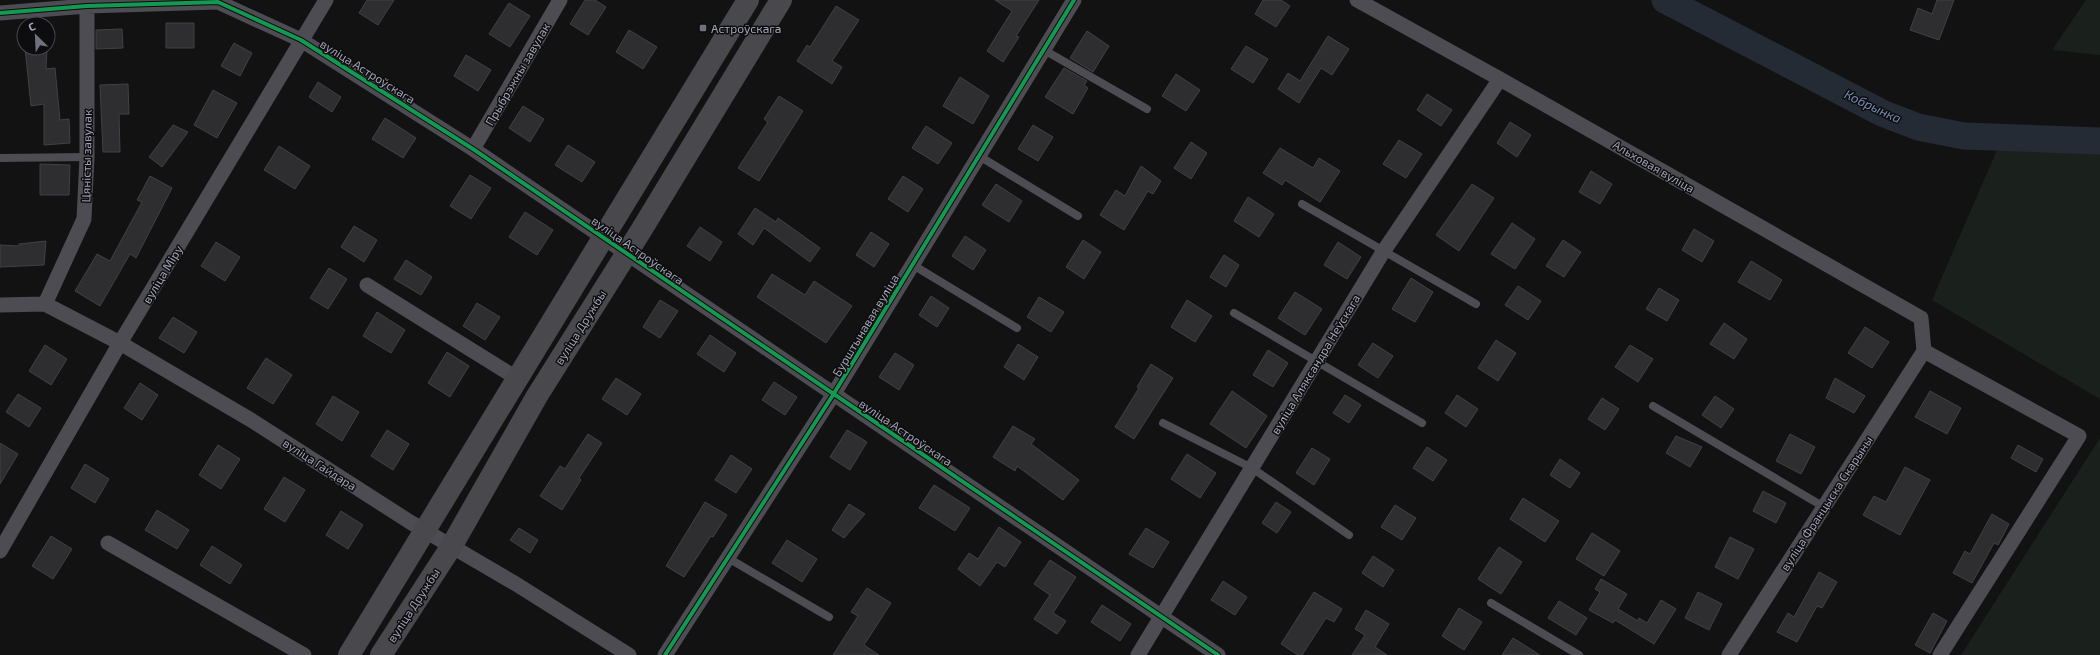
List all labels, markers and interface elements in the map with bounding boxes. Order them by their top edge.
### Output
north arrow [16,16,56,56]
text: С [26,19,38,34]
street label: Прыбрэжны завулак [482,20,553,128]
place label: Астроўскага [711,21,781,36]
marker: Астроўскага [698,23,708,33]
street label: вуліца Астроўскага [317,36,418,107]
water label: Кобрынка [1842,86,1904,126]
street label: Цяністы завулак [78,109,95,203]
street label: Альховая вуліца [1610,137,1697,196]
street label: вуліца Астроўскага [589,213,687,288]
street label: вуліца Міру [139,242,186,306]
street label: Бурштынавая вуліца [829,271,902,379]
street label: вуліца Дружбы [551,287,609,367]
street label: вуліца Аляксандра Неўскага [1268,292,1363,437]
street label: вуліца Астроўскага [856,396,955,469]
street label: вуліца Францыска Скарыны [1777,433,1876,574]
street label: вуліца Гайдара [280,435,359,494]
street label: вуліца Дружбы [384,565,443,645]

